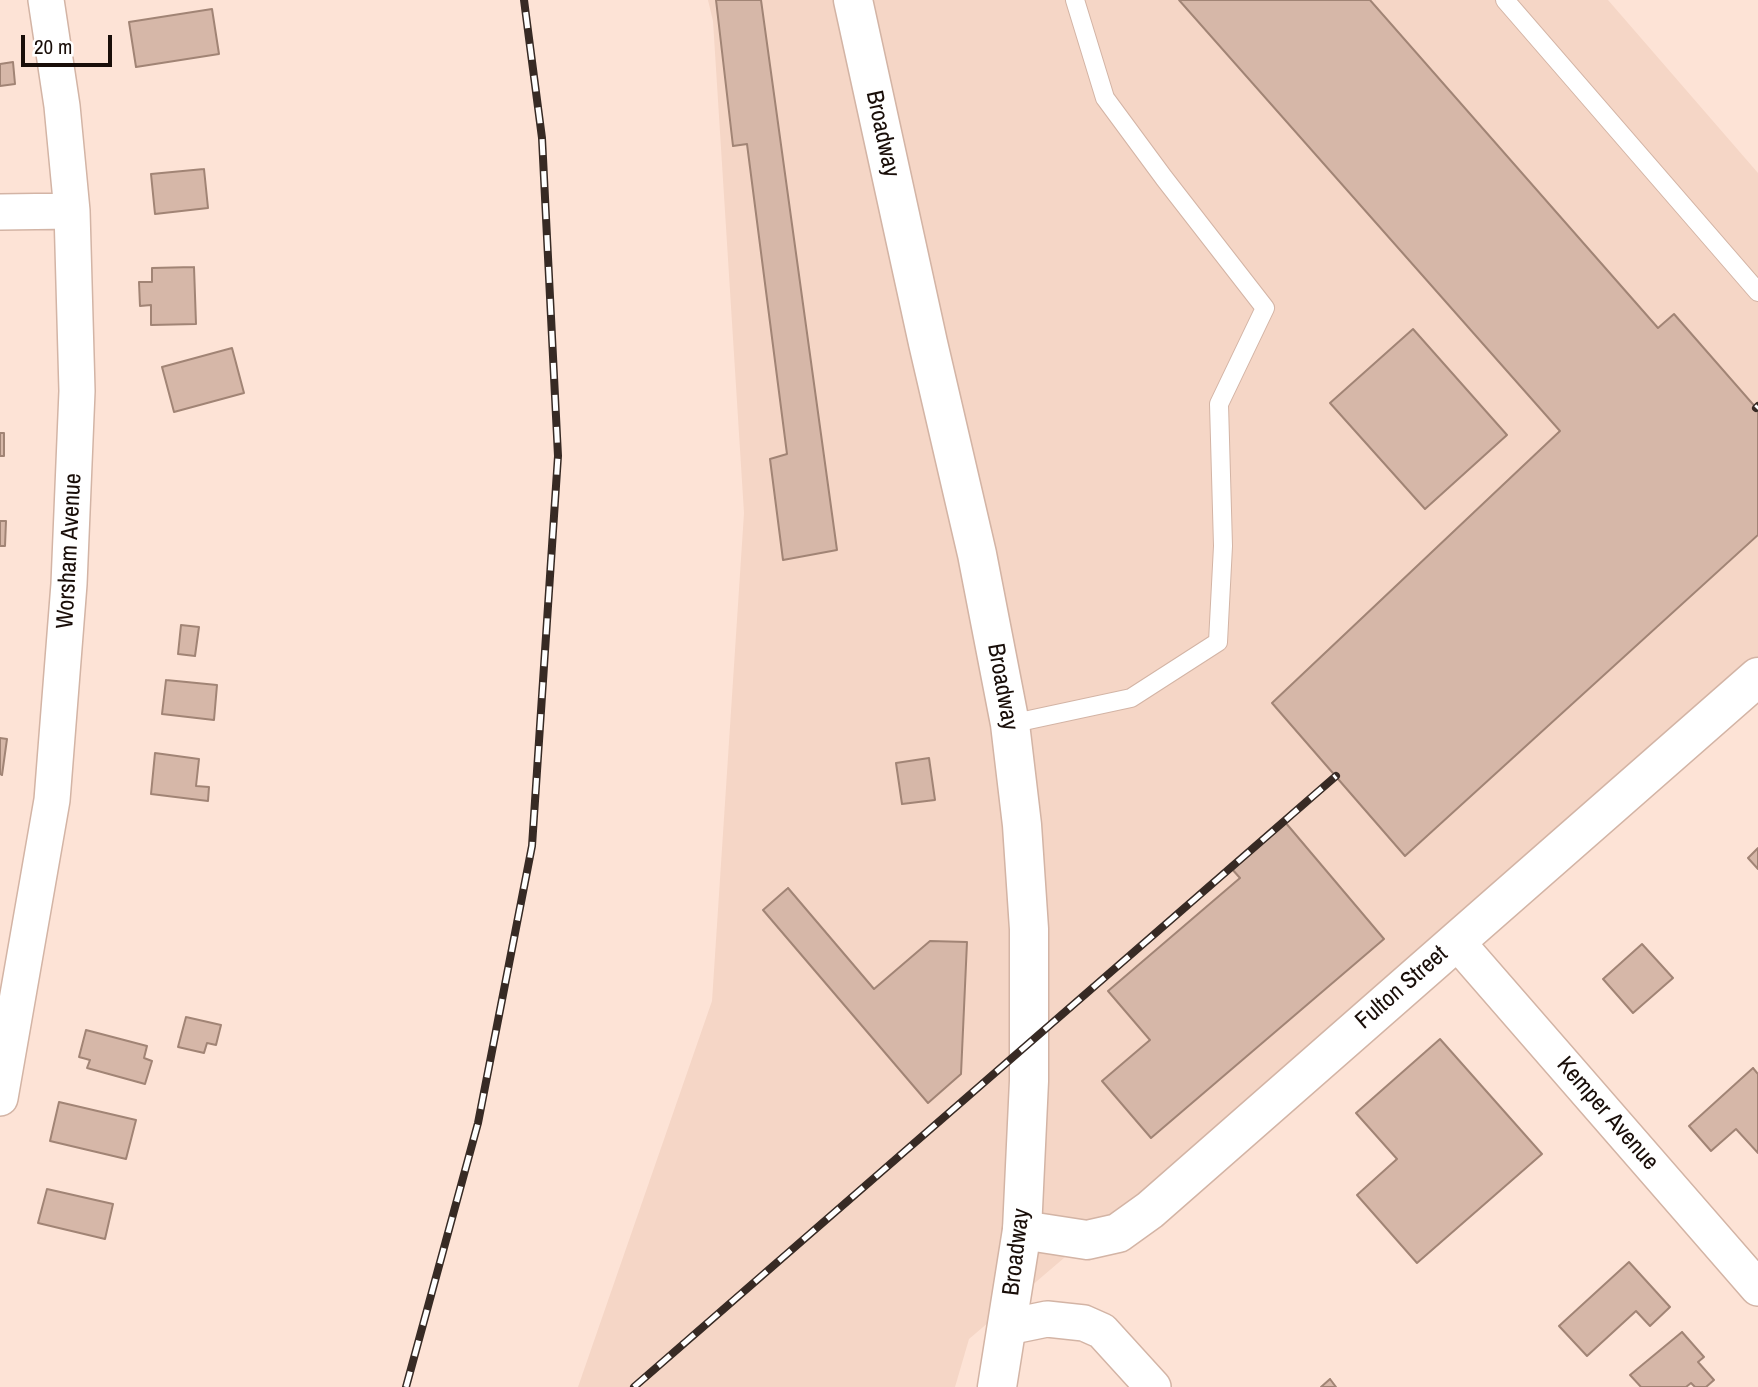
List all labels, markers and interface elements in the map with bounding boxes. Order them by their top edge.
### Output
scale bar [24,21,116,65]
text: 20 m [34,32,72,61]
street label: Broadway [859,88,905,180]
street label: Worsham Avenue [52,472,88,630]
street label: Broadway [980,641,1024,733]
street label: Fulton Street [1350,940,1454,1036]
street label: Kemper Avenue [1550,1051,1664,1177]
street label: Broadway [997,1207,1037,1297]

